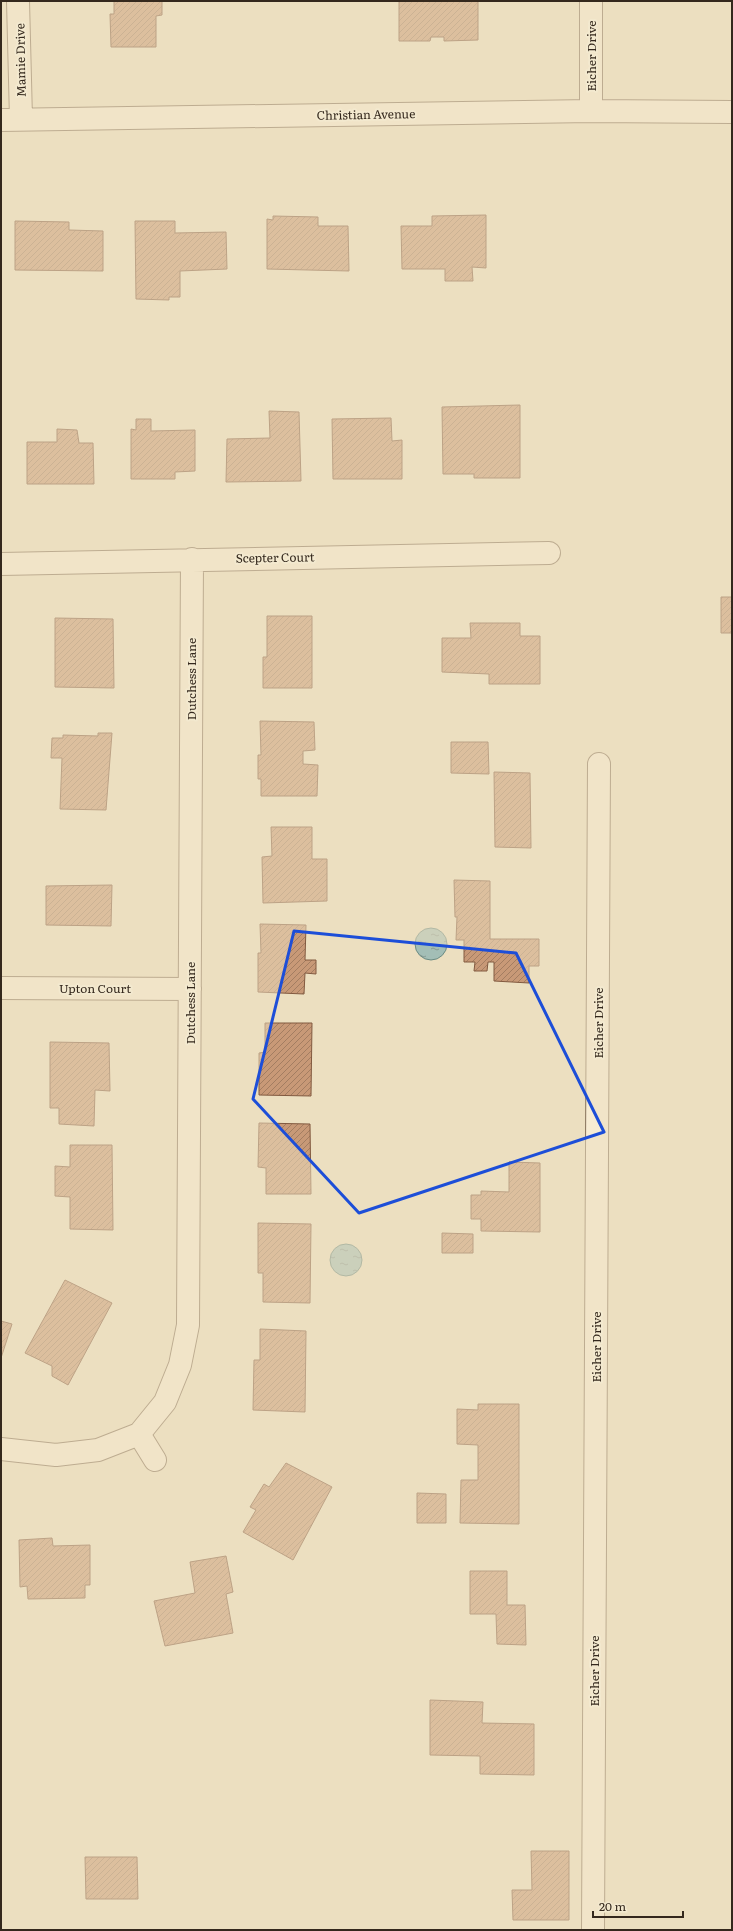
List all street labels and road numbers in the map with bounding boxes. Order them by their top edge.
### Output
street label: Eicher Drive [582,20,600,92]
street label: Mamie Drive [10,23,30,97]
street label: Christian Avenue [316,104,416,124]
street label: Scepter Court [235,547,315,567]
street label: Dutchess Lane [182,638,200,720]
street label: Dutchess Lane [181,962,199,1044]
street label: Upton Court [59,979,131,997]
street label: Eicher Drive [589,987,607,1059]
street label: Eicher Drive [587,1311,605,1383]
street label: Eicher Drive [585,1635,603,1707]

